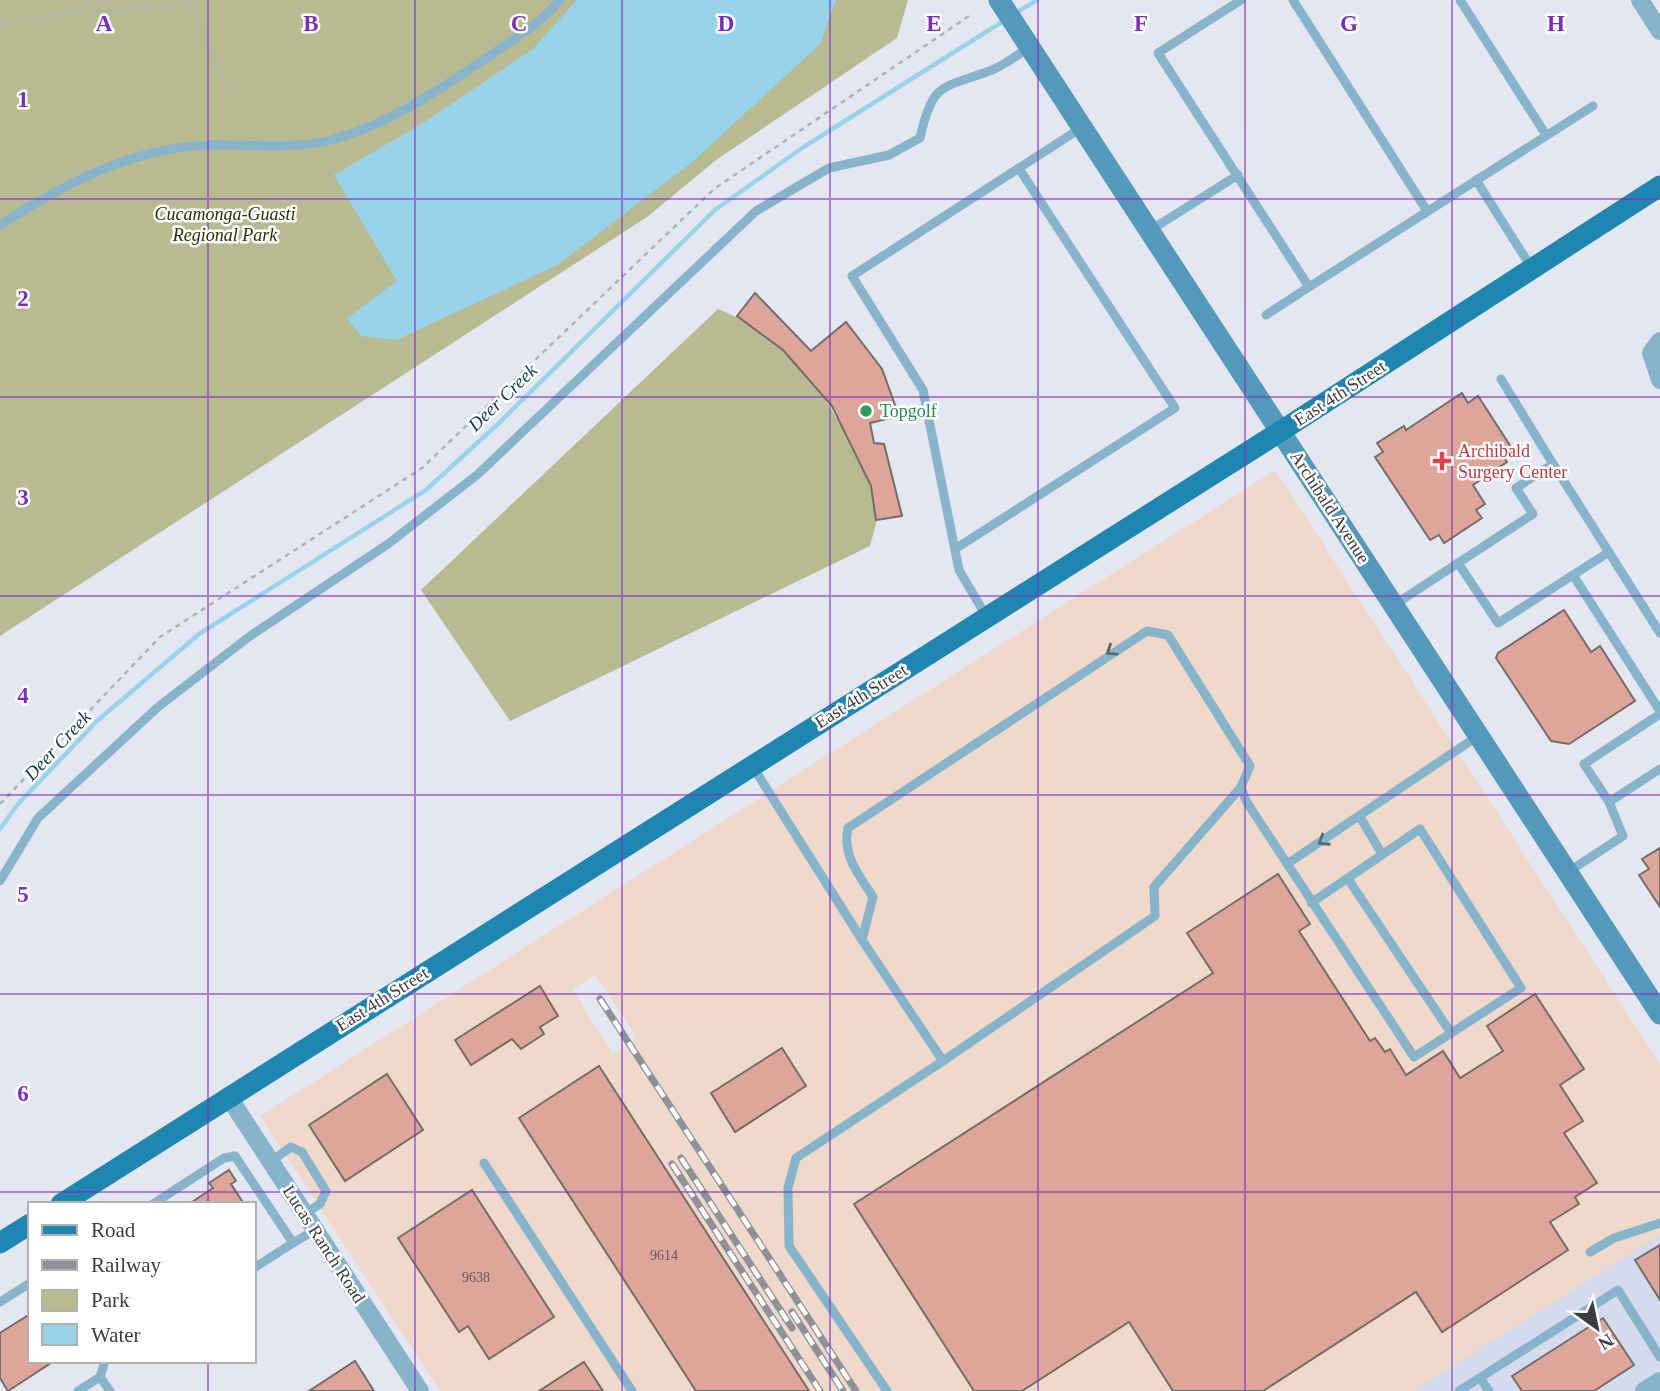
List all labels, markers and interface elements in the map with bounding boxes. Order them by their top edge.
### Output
text: A [96,11,113,36]
text: B [303,11,319,36]
text: C [511,11,527,36]
text: D [718,11,734,36]
text: E [926,11,942,36]
text: F [1134,11,1148,36]
text: G [1340,11,1358,36]
text: H [1547,11,1565,36]
text: 1 [17,87,29,112]
park label: Cucamonga-Guasti Regional Park [155,204,296,245]
text: 2 [17,286,29,311]
street label: East 4th Street [1291,356,1389,430]
water label: Deer Creek [463,359,541,436]
place label: Topgolf [880,401,937,421]
marker: Topgolf [858,403,874,419]
place label: Archibald Surgery Center [1458,441,1567,482]
street label: Archibald Avenue [1286,447,1374,567]
marker: Archibald Surgery Center [1432,451,1452,471]
text: 3 [17,485,29,510]
one-way arrow [1106,643,1119,656]
street label: East 4th Street [811,660,911,732]
text: 4 [17,683,29,708]
water label: Deer Creek [19,706,95,785]
one-way arrow [1318,832,1331,845]
text: 5 [17,882,29,907]
street label: East 4th Street [332,963,432,1035]
text: 6 [17,1081,29,1106]
street label: Lucas Ranch Road [279,1182,369,1306]
legend [28,1202,256,1363]
text: Road [91,1218,136,1242]
house number: 9614 [650,1248,678,1263]
text: Railway [91,1253,161,1277]
house number: 9638 [462,1270,490,1285]
text: Park [91,1288,130,1312]
north arrow [1562,1293,1632,1363]
text: Water [91,1323,141,1347]
text: N [1594,1329,1617,1355]

